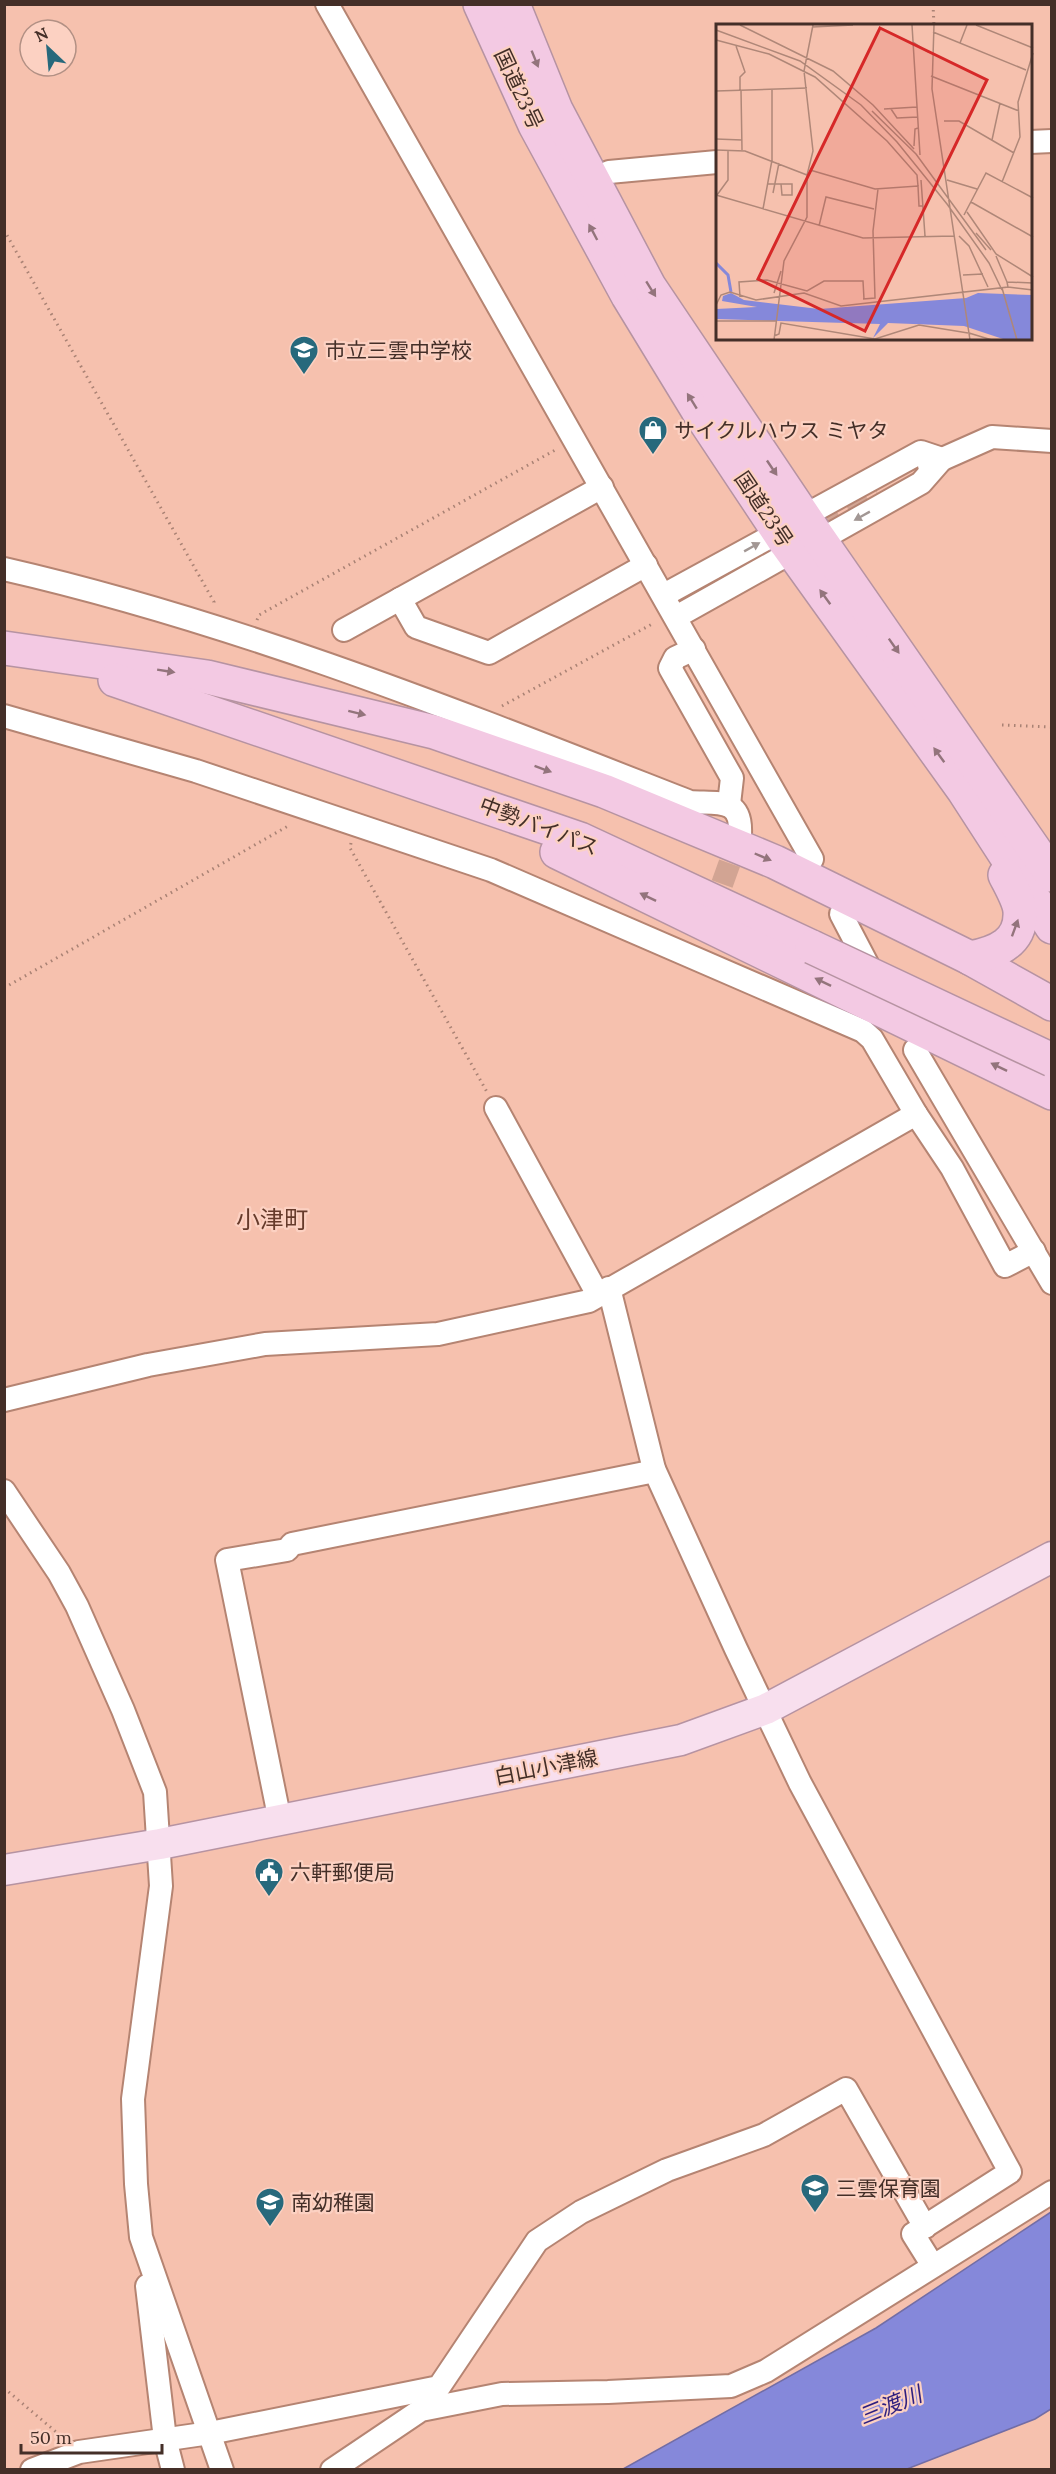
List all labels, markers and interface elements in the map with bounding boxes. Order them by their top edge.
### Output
north arrow [18,18,78,78]
text: N [31,23,51,46]
inset map [716,24,1032,340]
street label: 国道23号 [489,44,549,134]
one-way arrow [530,50,540,68]
one-way arrow [588,224,598,241]
one-way arrow [646,280,657,297]
school or university icon: 市立三雲中学校 [288,334,320,376]
place label: 市立三雲中学校 [325,337,472,364]
one-way arrow [686,392,697,409]
shop icon: サイクルハウス ミヤタ [637,414,669,456]
place label: サイクルハウス ミヤタ [674,417,888,444]
one-way arrow [766,460,777,476]
street label: 国道23号 [729,466,799,552]
one-way arrow [853,511,870,521]
one-way arrow [743,542,760,552]
one-way arrow [819,589,831,604]
one-way arrow [888,637,900,653]
one-way arrow [157,666,176,675]
one-way arrow [348,708,366,718]
one-way arrow [933,747,945,762]
one-way arrow [534,765,552,775]
street label: 中勢バイパス [476,791,602,861]
one-way arrow [754,853,772,862]
one-way arrow [639,892,657,902]
one-way arrow [1010,919,1020,937]
one-way arrow [815,977,832,986]
one-way arrow [990,1062,1007,1072]
district label: 小津町 [236,1204,308,1235]
street label: 白山小津線 [492,1744,600,1790]
public building icon: 六軒郵便局 [253,1856,285,1898]
place label: 六軒郵便局 [290,1859,395,1886]
school or university icon: 三雲保育園 [799,2172,831,2214]
place label: 三雲保育園 [836,2175,941,2202]
school or university icon: 南幼稚園 [254,2186,286,2228]
place label: 南幼稚園 [291,2189,375,2216]
water label: 三渡川 [854,2379,928,2430]
scale bar [21,2417,162,2455]
text: 50 m [30,2426,72,2449]

